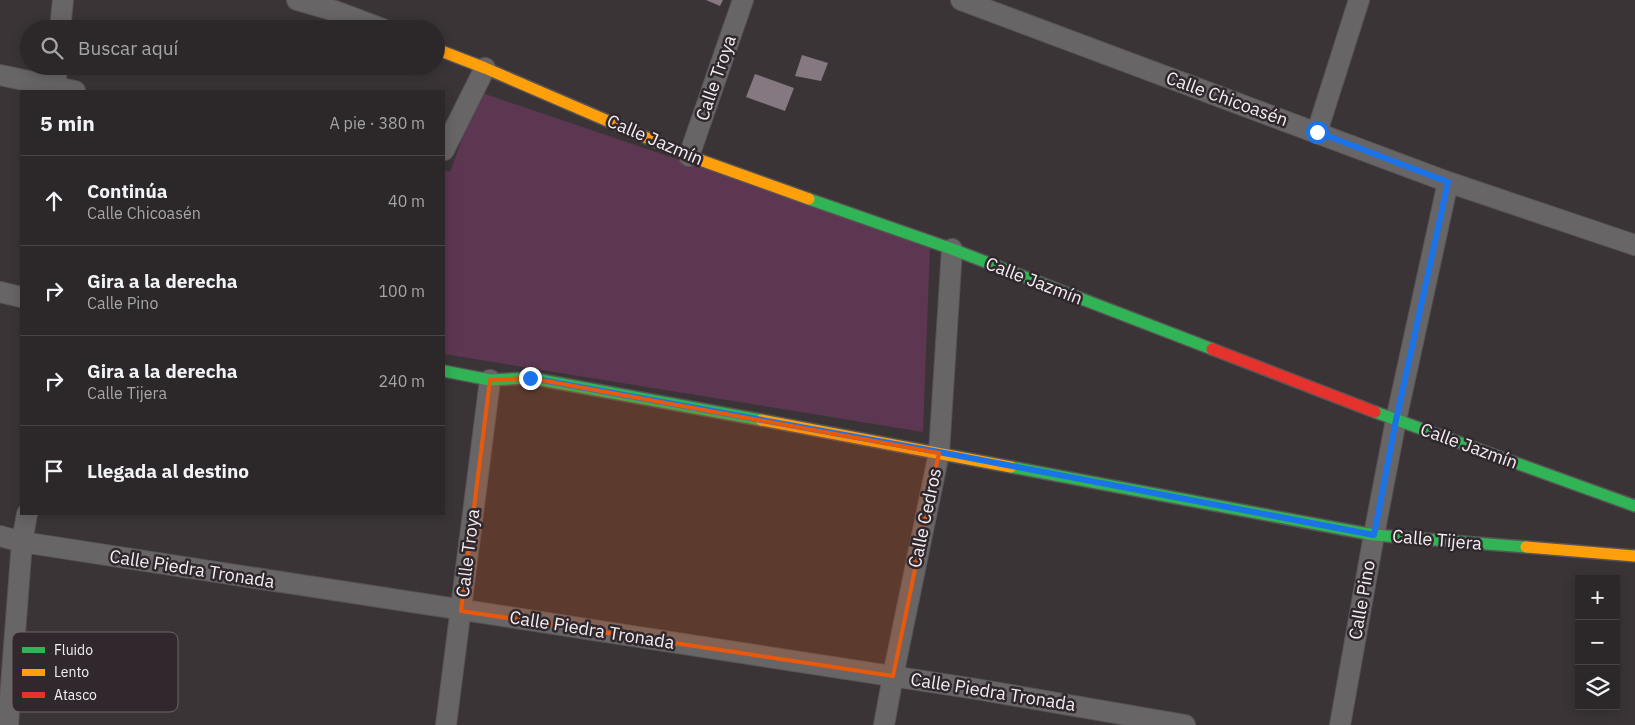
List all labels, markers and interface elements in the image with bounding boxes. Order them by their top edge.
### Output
search box [20,20,445,75]
street label: Calle Troya [690,32,741,124]
icon: search [38,34,66,62]
text: Buscar aquí [78,36,178,60]
street label: Calle Chicoasén [1163,66,1291,131]
text: 5 min [40,109,95,137]
street label: Calle Jazmín [604,109,707,170]
text: A pie · 380 m [330,113,425,133]
route start [1306,121,1329,144]
text: Continúa [87,179,168,203]
icon: ahead [40,187,68,215]
text: 40 m [388,191,425,211]
text: Calle Chicoasén [87,203,201,223]
street label: Calle Jazmín [982,251,1086,310]
text: Gira a la derecha [87,269,238,293]
icon: right [40,277,68,305]
text: 100 m [378,281,425,301]
text: Calle Pino [87,293,158,313]
text: Gira a la derecha [87,359,238,383]
icon: right [40,367,68,395]
route end [519,367,542,390]
text: 240 m [378,371,425,391]
text: Calle Tijera [87,383,167,403]
street label: Calle Jazmín [1417,417,1521,474]
icon: arrive [40,457,68,485]
text: Llegada al destino [87,459,249,483]
street label: Calle Cedros [903,466,946,570]
street label: Calle Troya [451,507,484,598]
street label: Calle Tijera [1391,524,1483,555]
street label: Calle Piedra Tronada [108,544,277,593]
street label: Calle Pino [1343,558,1380,641]
map controls [1575,575,1620,710]
button: + [1575,575,1620,620]
street label: Calle Piedra Tronada [508,605,677,654]
button: − [1575,620,1620,665]
legend [12,632,178,712]
text: Fluido [54,641,93,659]
text: Lento [54,663,89,681]
button: layers [1575,665,1620,710]
street label: Calle Piedra Tronada [909,667,1078,716]
text: Atasco [54,686,97,704]

